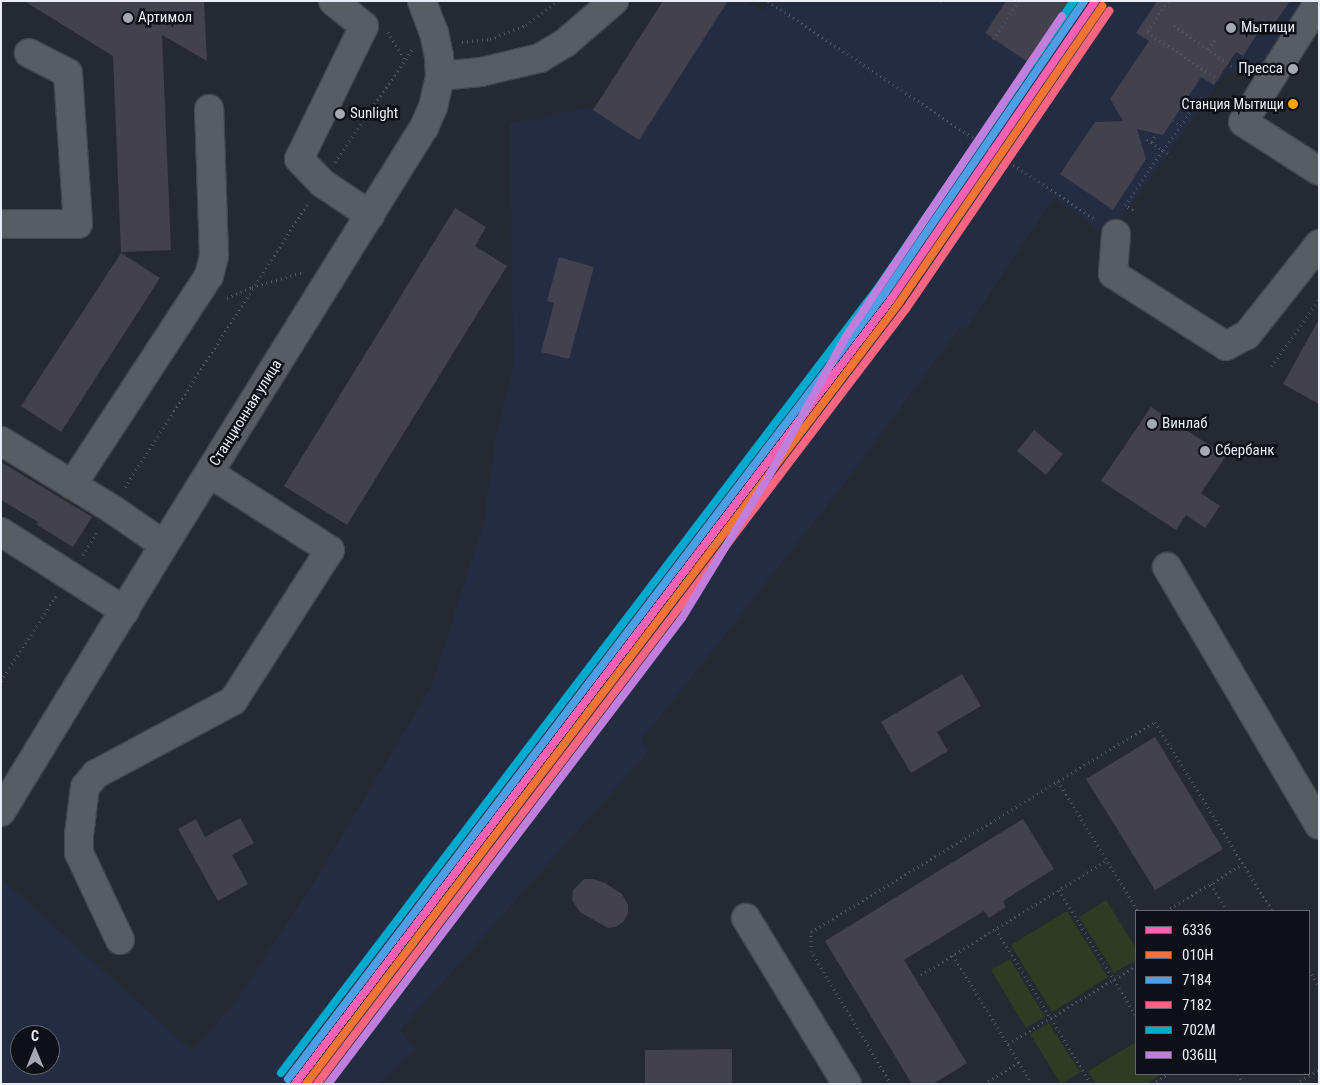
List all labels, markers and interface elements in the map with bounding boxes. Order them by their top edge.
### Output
place label: Артимол [138,9,192,27]
marker: Артимол [122,12,134,24]
place label: Мытищи [1241,19,1295,37]
marker: Мытищи [1225,22,1237,34]
place label: Пресса [1238,60,1283,78]
marker: Пресса [1287,63,1299,75]
place label: Станция Мытищи [1182,96,1284,112]
marker: Станция Мытищи [1288,99,1298,109]
place label: Sunlight [350,105,398,123]
marker: Sunlight [334,108,346,120]
street label: Станционная улица [206,356,286,470]
place label: Винлаб [1162,415,1208,433]
marker: Винлаб [1146,418,1158,430]
place label: Сбербанк [1215,442,1275,460]
marker: Сбербанк [1199,445,1211,457]
legend [1135,910,1310,1075]
text: 6336 [1182,921,1212,939]
text: 010Н [1182,946,1214,964]
text: 7184 [1182,971,1212,989]
text: 7182 [1182,996,1212,1014]
text: 702М [1182,1021,1216,1039]
north arrow [10,1025,60,1075]
text: С [31,1028,39,1044]
text: 036Щ [1182,1046,1217,1064]

